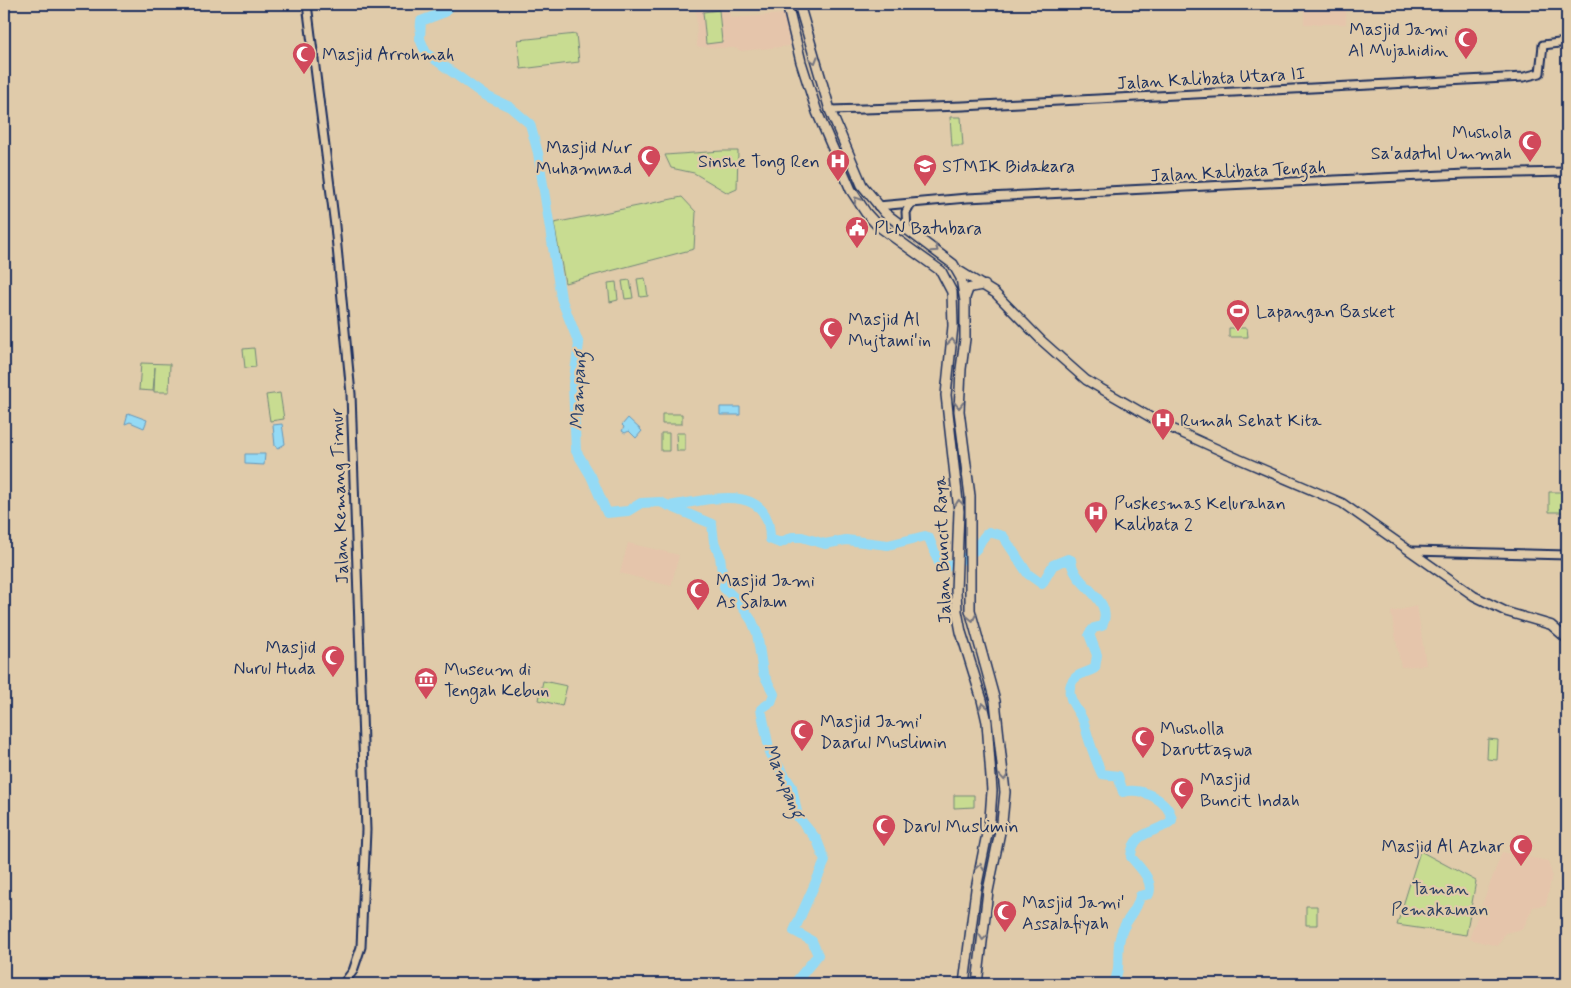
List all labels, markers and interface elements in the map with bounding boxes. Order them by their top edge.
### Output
place label: Masjid Jami Al Mujahidin [1348,18,1448,63]
mosque icon: Masjid Jami Al Mujahidin [1453,26,1479,60]
mosque icon: Masjid Arrohmah [291,41,317,75]
place label: Masjid Arrohmah [322,43,454,67]
one-way arrow [809,55,819,63]
street label: Jalan Kalibata Utara II [1116,62,1306,96]
place label: Mushola Sa'adatul Ummah [1371,121,1512,166]
mosque icon: Mushola Sa'adatul Ummah [1517,129,1543,163]
place label: Masjid Nur Muhammad [536,136,633,181]
mosque icon: Masjid Nur Muhammad [636,144,662,178]
hospital icon: Sinshe Tong Ren [825,148,851,182]
place label: Sinshe Tong Ren [698,150,820,175]
school or university icon: STMIK Bidakara [912,153,938,187]
place label: STMIK Bidakara [942,155,1075,179]
street label: Jalan Kalibata Tengah [1150,155,1327,191]
one-way arrow [854,197,863,206]
public building icon: PLN Batubara [844,215,870,249]
place label: PLN Batubara [874,217,982,241]
one-way arrow [929,243,939,252]
sports icon: Lapangan Basket [1225,298,1251,332]
place label: Lapangan Basket [1256,300,1396,324]
place label: Masjid Al Mujtami'in [848,308,931,353]
mosque icon: Masjid Al Mujtami'in [818,316,844,350]
one-way arrow [946,338,957,346]
water label: Mampang [565,348,594,430]
one-way arrow [954,401,965,409]
street label: Jalan Kemang Timur [325,407,355,585]
hospital icon: Rumah Sehat Kita [1150,407,1176,441]
place label: Rumah Sehat Kita [1180,409,1322,433]
street label: Jalan Buncit Raya [928,475,958,624]
place label: Puskesmas Kelurahan Kalibata 2 [1114,492,1286,537]
one-way arrow [953,499,964,507]
hospital icon: Puskesmas Kelurahan Kalibata 2 [1083,500,1109,534]
place label: Masjid Jami As Salam [716,569,815,614]
mosque icon: Masjid Jami As Salam [685,577,711,611]
one-way arrow [966,614,977,623]
place label: Masjid Nurul Huda [234,636,316,681]
mosque icon: Masjid Nurul Huda [320,644,346,678]
place label: Museum di Tengah Kebun [444,658,549,704]
museum icon: Museum di Tengah Kebun [413,666,439,700]
one-way arrow [979,701,989,710]
place label: Masjid Jami' Daarul Muslimin [820,710,947,755]
place label: Musholla Daruttaqwa [1160,717,1253,762]
mosque icon: Masjid Jami' Daarul Muslimin [789,718,815,752]
mosque icon: Musholla Daruttaqwa [1130,725,1156,759]
water label: Mampang [755,739,811,825]
place label: Masjid Buncit Indah [1200,768,1300,813]
one-way arrow [999,773,1010,781]
mosque icon: Masjid Buncit Indah [1169,776,1195,810]
mosque icon: Darul Muslimin [871,813,897,847]
place label: Darul Muslimin [902,815,1019,839]
mosque icon: Masjid Al Azhar [1508,833,1534,867]
place label: Masjid Al Azhar [1381,835,1505,859]
one-way arrow [974,862,984,871]
park label: Taman Pemakaman [1391,877,1489,922]
place label: Masjid Jami' Assalafiyah [1022,891,1125,936]
mosque icon: Masjid Jami' Assalafiyah [992,899,1018,933]
one-way arrow [978,933,989,941]

